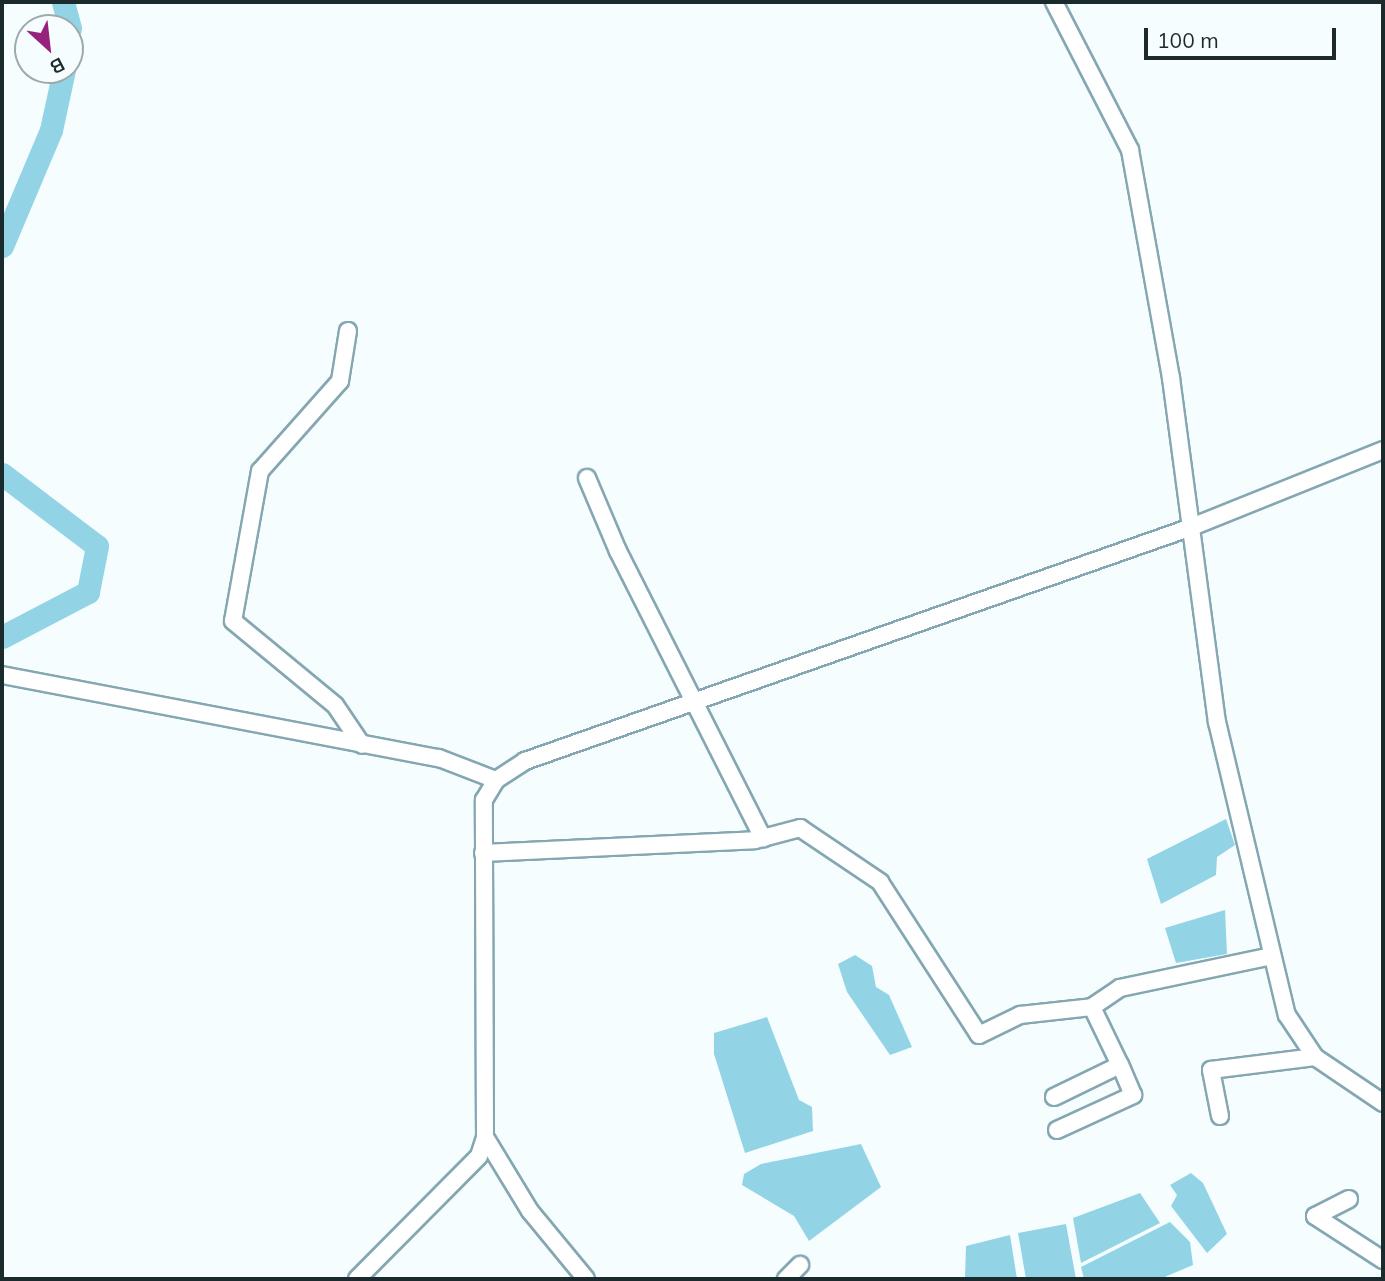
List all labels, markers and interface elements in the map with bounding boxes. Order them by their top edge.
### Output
north arrow [14,14,84,84]
scale bar [1147,14,1340,58]
text: 100 m [1157,27,1219,53]
text: B [46,52,69,80]

